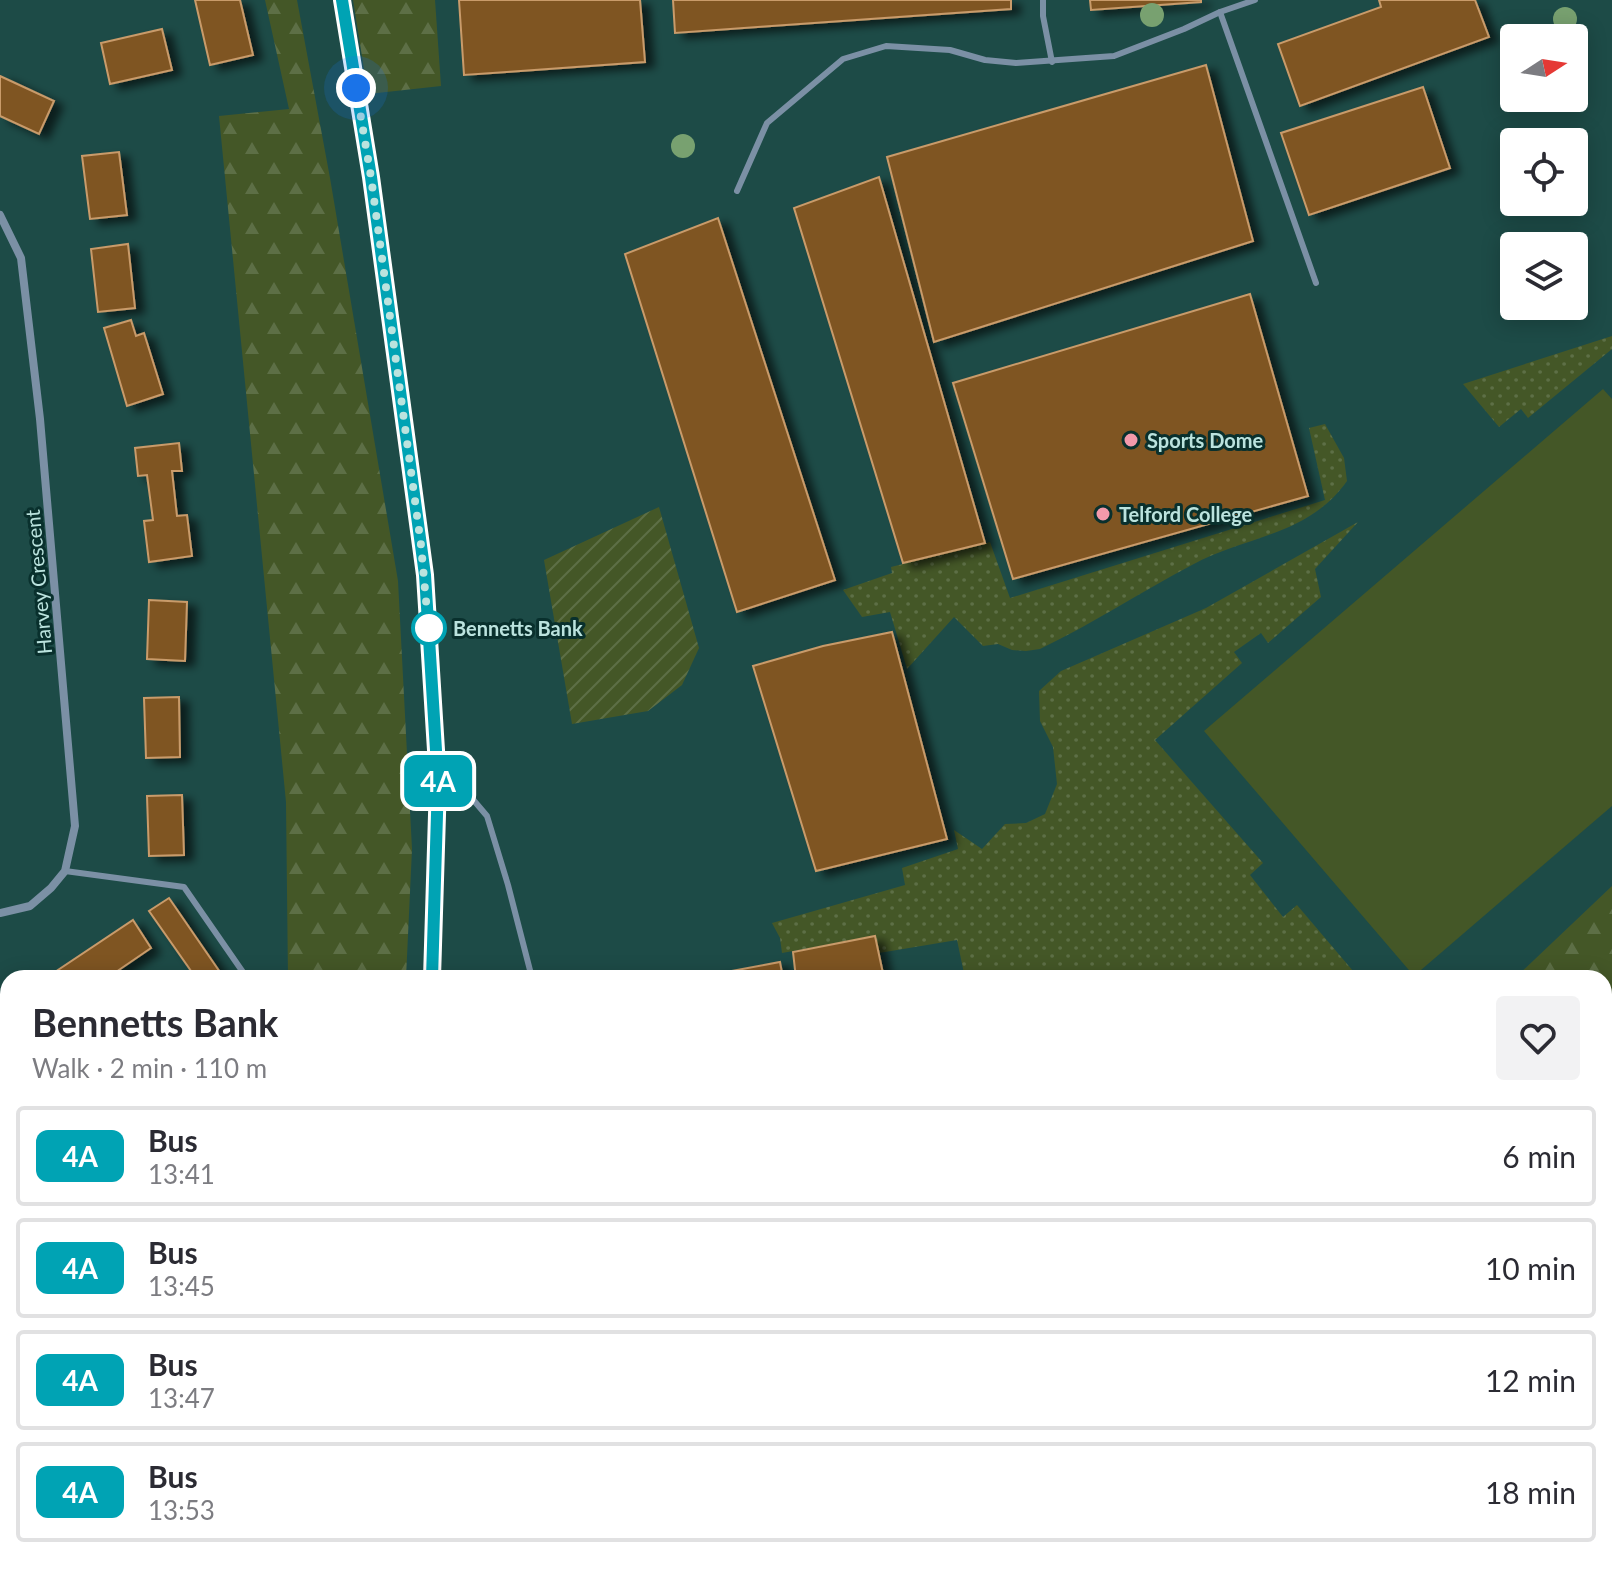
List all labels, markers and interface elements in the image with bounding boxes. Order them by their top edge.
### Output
north arrow [1500,24,1588,112]
map controls [1500,24,1588,320]
your location [336,68,376,108]
button: locate [1500,128,1588,216]
button: layers [1500,232,1588,320]
place label: Sports Dome [1147,428,1263,452]
marker: Sports Dome [1122,431,1140,449]
place label: Telford College [1119,502,1253,526]
marker: Telford College [1094,505,1112,523]
street label: Harvey Crescent [20,509,56,655]
marker: Bennetts Bank [412,611,446,645]
place label: Bennetts Bank [453,616,583,640]
line badge: 4A [402,755,474,807]
text: 4A [420,764,456,798]
button: heart [1496,996,1580,1080]
text: Bennetts Bank [32,999,278,1045]
text: Walk · 2 min · 110 m [32,1052,267,1084]
text: Bus [148,1122,198,1158]
text: 6 min [1502,1138,1576,1174]
text: 4A [62,1139,98,1173]
text: 13:41 [148,1158,215,1190]
text: Bus [148,1234,198,1270]
text: 10 min [1485,1250,1576,1286]
text: 4A [62,1251,98,1285]
text: 13:45 [148,1270,215,1302]
text: Bus [148,1346,198,1382]
text: 12 min [1485,1362,1576,1398]
text: 4A [62,1363,98,1397]
text: 13:47 [148,1382,215,1414]
text: Bus [148,1458,198,1494]
text: 18 min [1485,1474,1576,1510]
text: 4A [62,1475,98,1509]
text: 13:53 [148,1494,215,1526]

